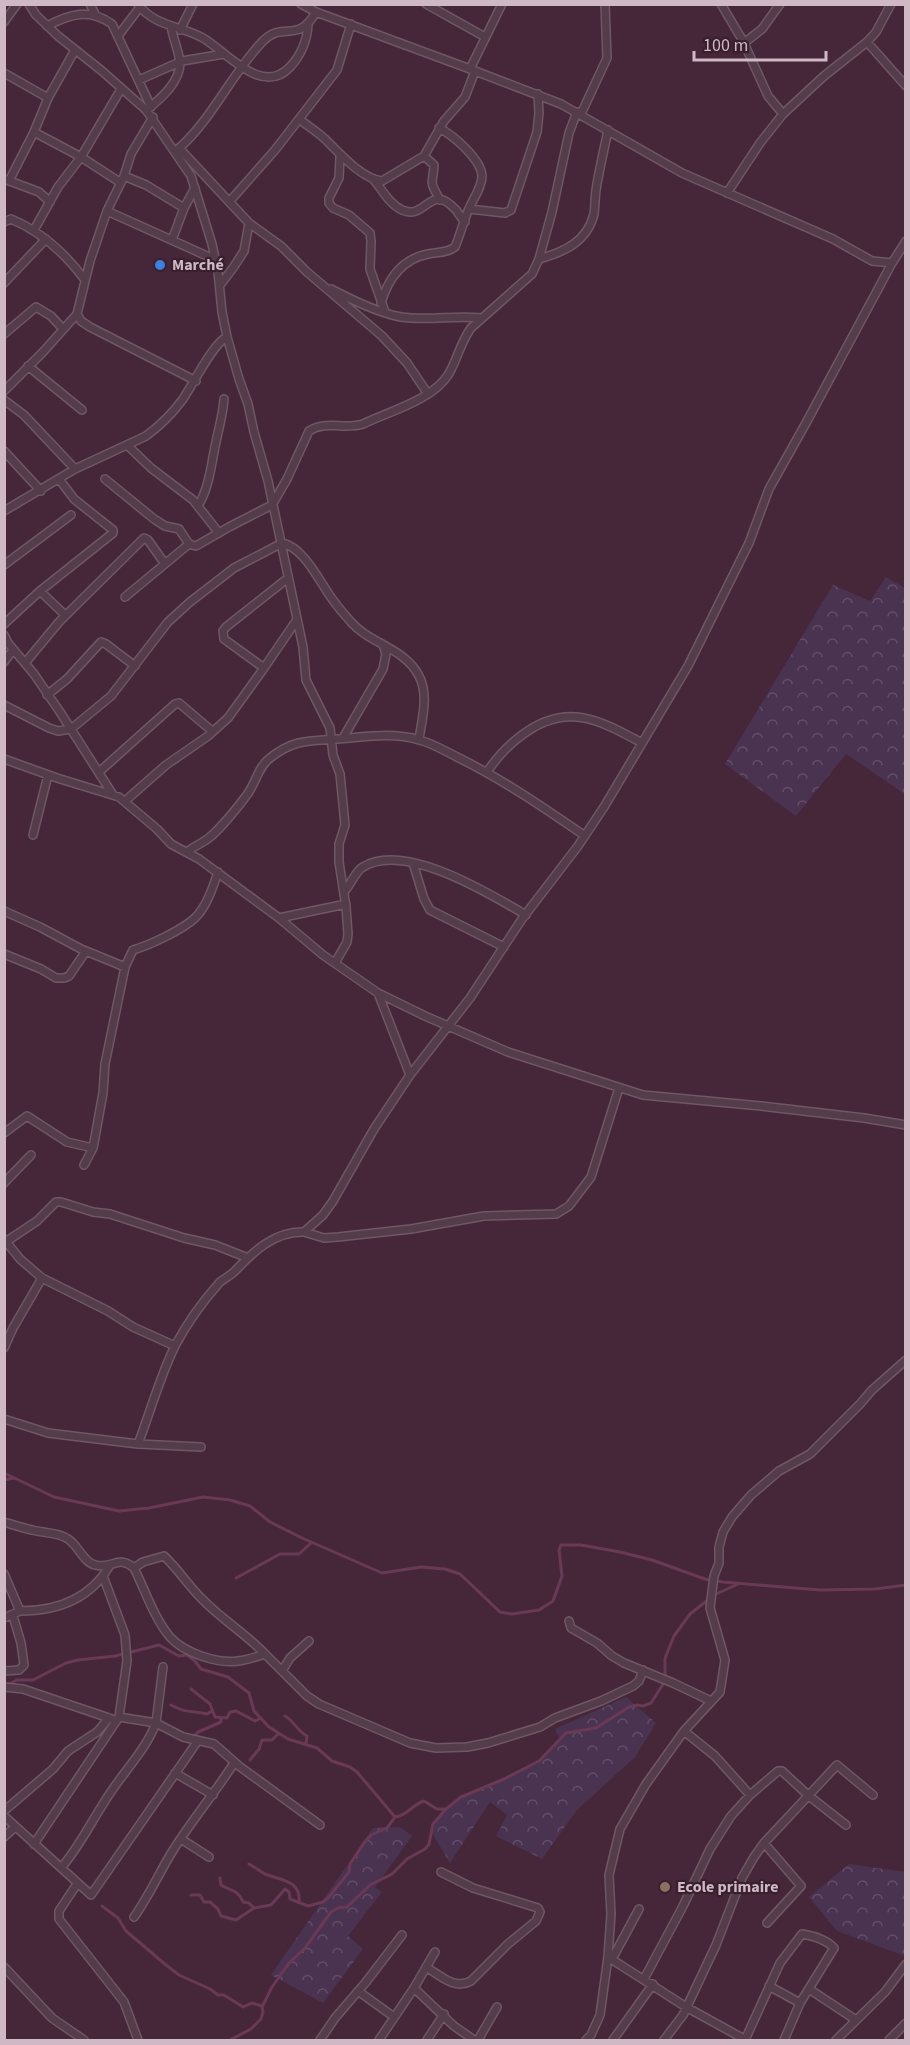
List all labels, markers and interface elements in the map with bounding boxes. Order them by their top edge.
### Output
scale bar [694,24,826,62]
text: 100 m [703,33,748,58]
place label: Marché [172,254,224,276]
marker: Marché [153,258,167,272]
place label: Ecole primaire [677,1876,779,1898]
marker: Ecole primaire [658,1880,672,1894]

